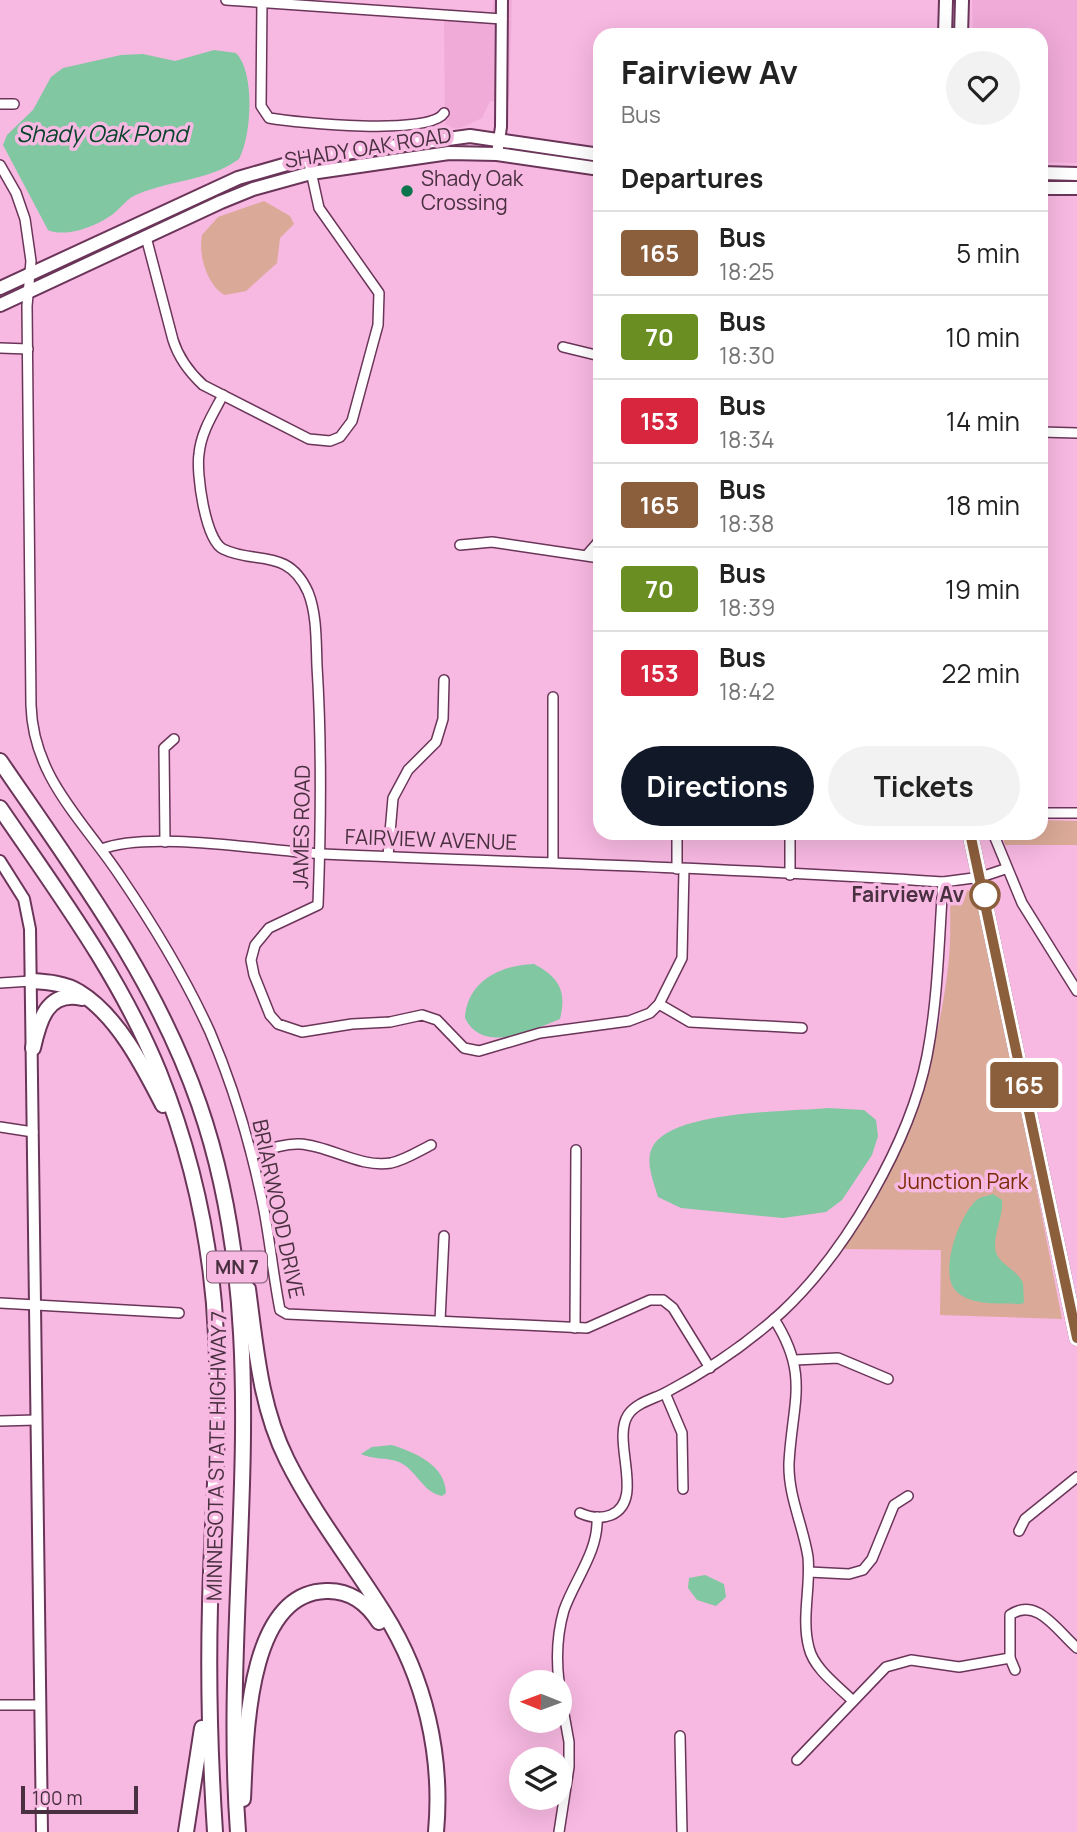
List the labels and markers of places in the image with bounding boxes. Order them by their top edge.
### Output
place label: Shady Oak Crossing [421,164,524,216]
marker: Shady Oak Crossing [399,183,415,199]
place label: Fairview Av [851,880,964,908]
marker: Fairview Av [970,880,1000,910]

